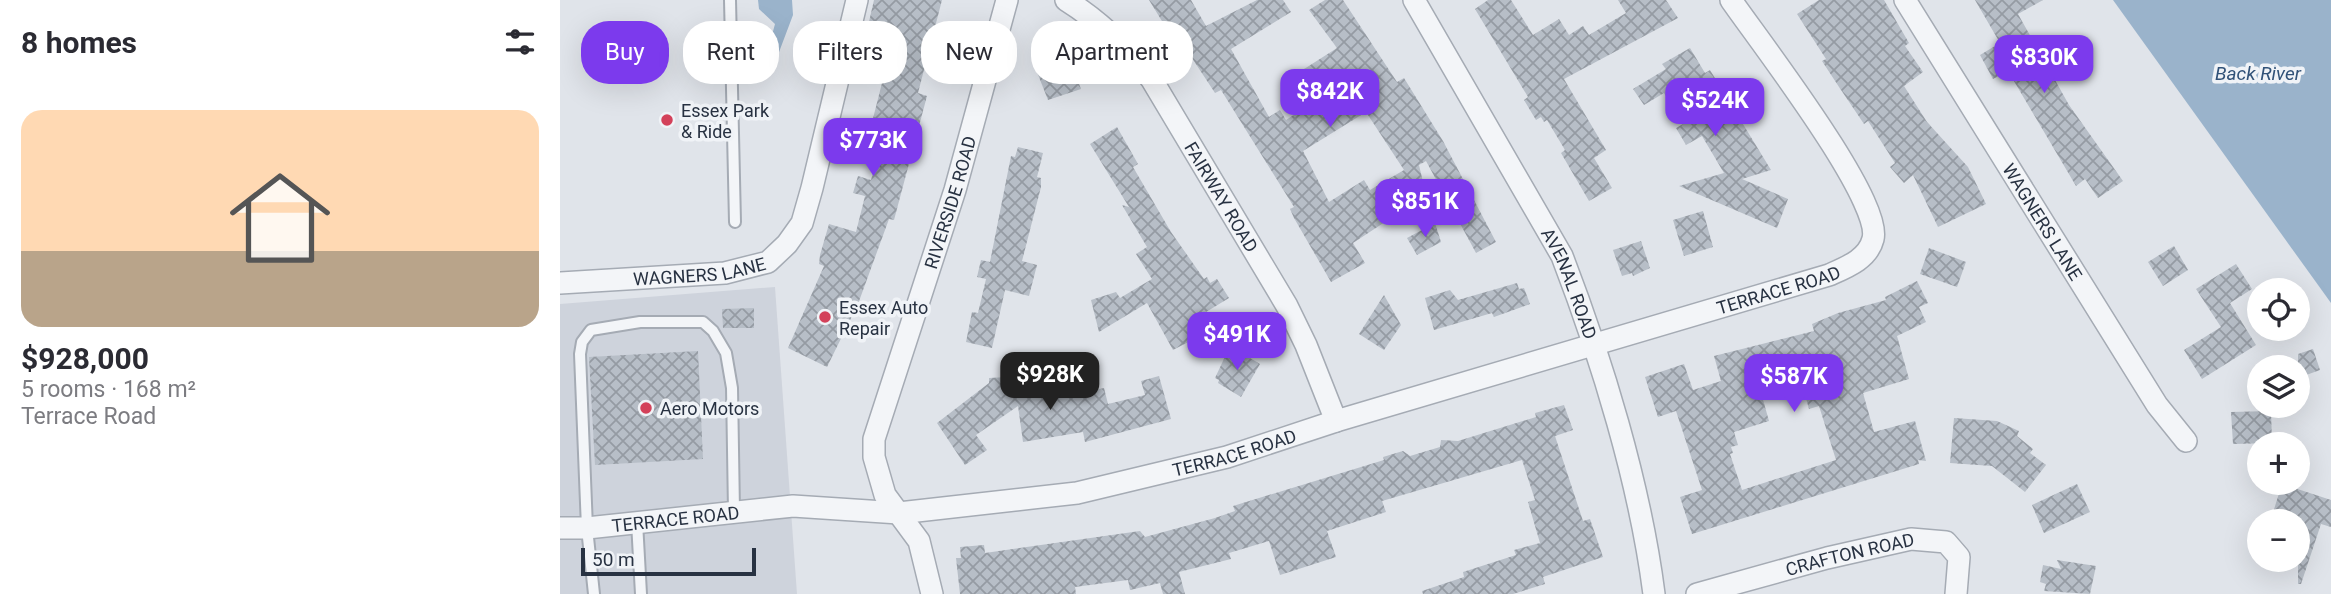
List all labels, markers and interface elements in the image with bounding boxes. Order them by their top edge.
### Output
chip: Buy [581,21,669,84]
chip: Rent [683,21,779,84]
chip: Filters [793,21,907,84]
chip: New [921,21,1017,84]
chip: Apartment [1031,21,1193,84]
icon: filters [501,23,539,61]
text: 8 homes [21,25,137,60]
pin: $830K [1995,36,2093,95]
text: $830K [2010,44,2078,71]
water label: Back River [2215,62,2302,85]
pin: $842K [1281,69,1379,129]
text: $842K [1296,78,1364,105]
pin: $524K [1666,78,1764,138]
text: $524K [1681,87,1749,114]
place label: Essex Park & Ride [681,100,770,142]
marker: Essex Park & Ride [659,112,675,128]
pin: $773K [824,118,922,178]
text: $773K [839,127,907,154]
street label: RIVERSIDE ROAD [920,133,980,271]
street label: FAIRWAY ROAD [1181,138,1263,256]
icon: home [217,155,343,281]
street label: WAGNERS LANE [1999,159,2087,284]
pin: $851K [1376,180,1474,239]
text: $851K [1391,188,1459,215]
street label: AVENAL ROAD [1537,224,1602,342]
street label: WAGNERS LANE [632,253,768,289]
street label: TERRACE ROAD [1714,261,1844,318]
map controls [2247,278,2310,572]
button: locate [2247,278,2310,341]
place label: Essex Auto Repair [839,297,928,339]
marker: Essex Auto Repair [817,309,833,325]
pin: $491K [1188,312,1286,372]
text: $491K [1203,321,1271,348]
text: $928,000 [21,341,149,376]
pin: $928K [1001,352,1099,412]
pin: $587K [1745,354,1843,414]
button: layers [2247,355,2310,418]
text: $928K [1016,361,1084,388]
text: $587K [1760,363,1828,390]
text: 5 rooms · 168 m² [21,376,196,403]
place label: Aero Motors [660,398,759,419]
marker: Aero Motors [638,400,654,416]
text: Terrace Road [21,403,156,430]
street label: TERRACE ROAD [1170,424,1299,480]
button: + [2247,432,2310,495]
street label: TERRACE ROAD [611,501,740,536]
button: − [2247,509,2310,572]
street label: CRAFTON ROAD [1783,528,1916,580]
scale bar [581,545,756,577]
text: 50 m [592,548,635,571]

